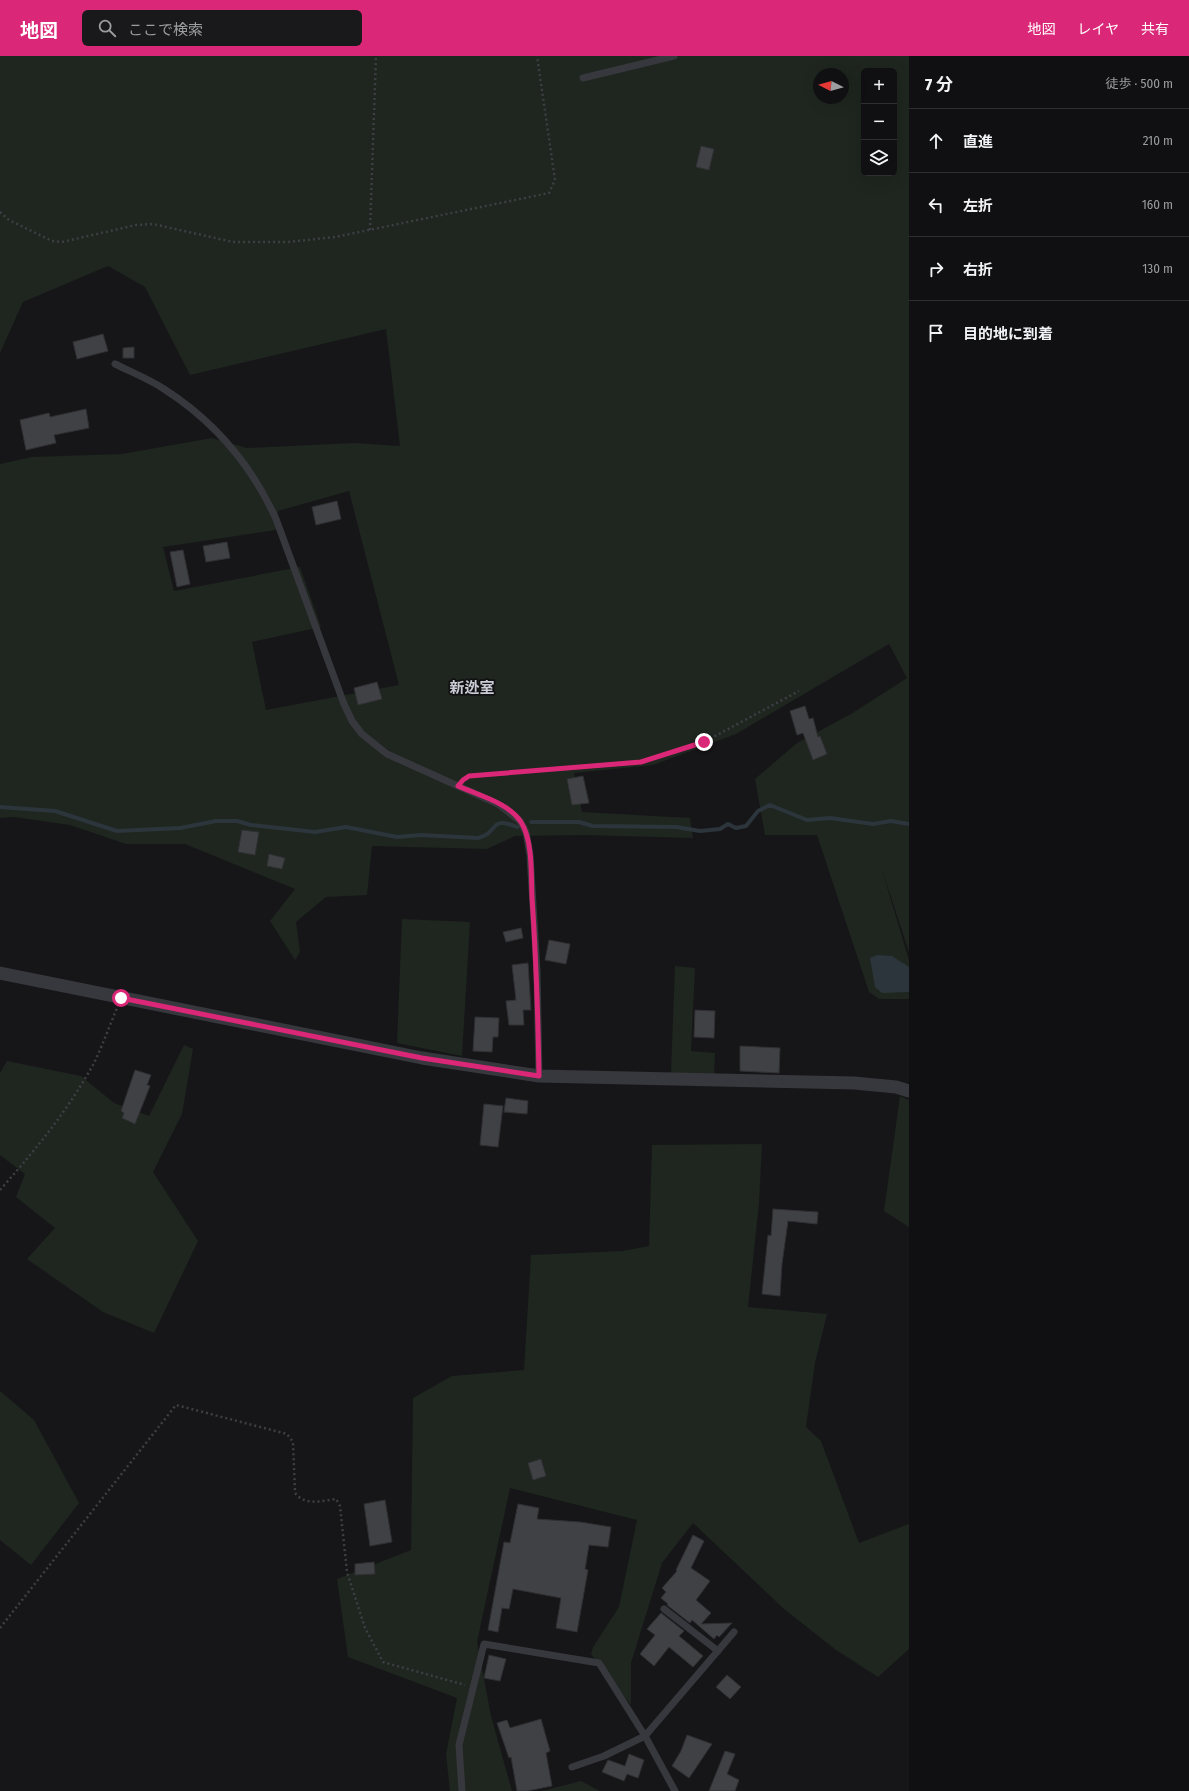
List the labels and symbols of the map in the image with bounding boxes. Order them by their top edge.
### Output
north arrow [813,68,849,104]
district label: 新迯室 [449,679,495,697]
route end [695,733,713,751]
route start [112,989,130,1007]

